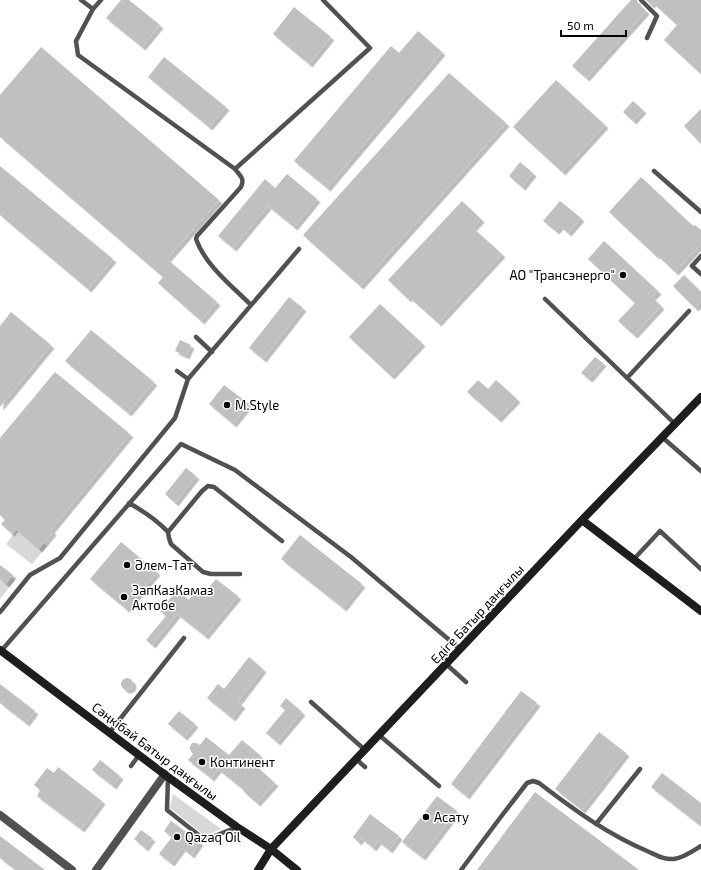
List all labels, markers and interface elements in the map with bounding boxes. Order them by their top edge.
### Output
scale bar [561,12,626,38]
text: 50 m [567,18,594,32]
place label: АО "Трансэнерго" [509,267,615,283]
marker: АО "Трансэнерго" [618,270,628,280]
place label: M.Style [235,397,279,413]
marker: M.Style [222,400,232,410]
place label: Әлем-Тат [135,557,194,573]
marker: Әлем-Тат [122,560,132,570]
street label: Едіге Батыр даңғылы [427,561,527,667]
place label: ЗапКазКамаз Актобе [132,582,214,613]
marker: ЗапКазКамаз Актобе [119,592,129,602]
street label: Сәңкібай Батыр даңғылы [89,699,221,803]
place label: Континент [210,754,276,770]
marker: Континент [197,757,207,767]
place label: Асату [434,809,469,825]
marker: Асату [421,812,431,822]
place label: Qazaq Oil [185,829,241,845]
marker: Qazaq Oil [172,832,182,842]

